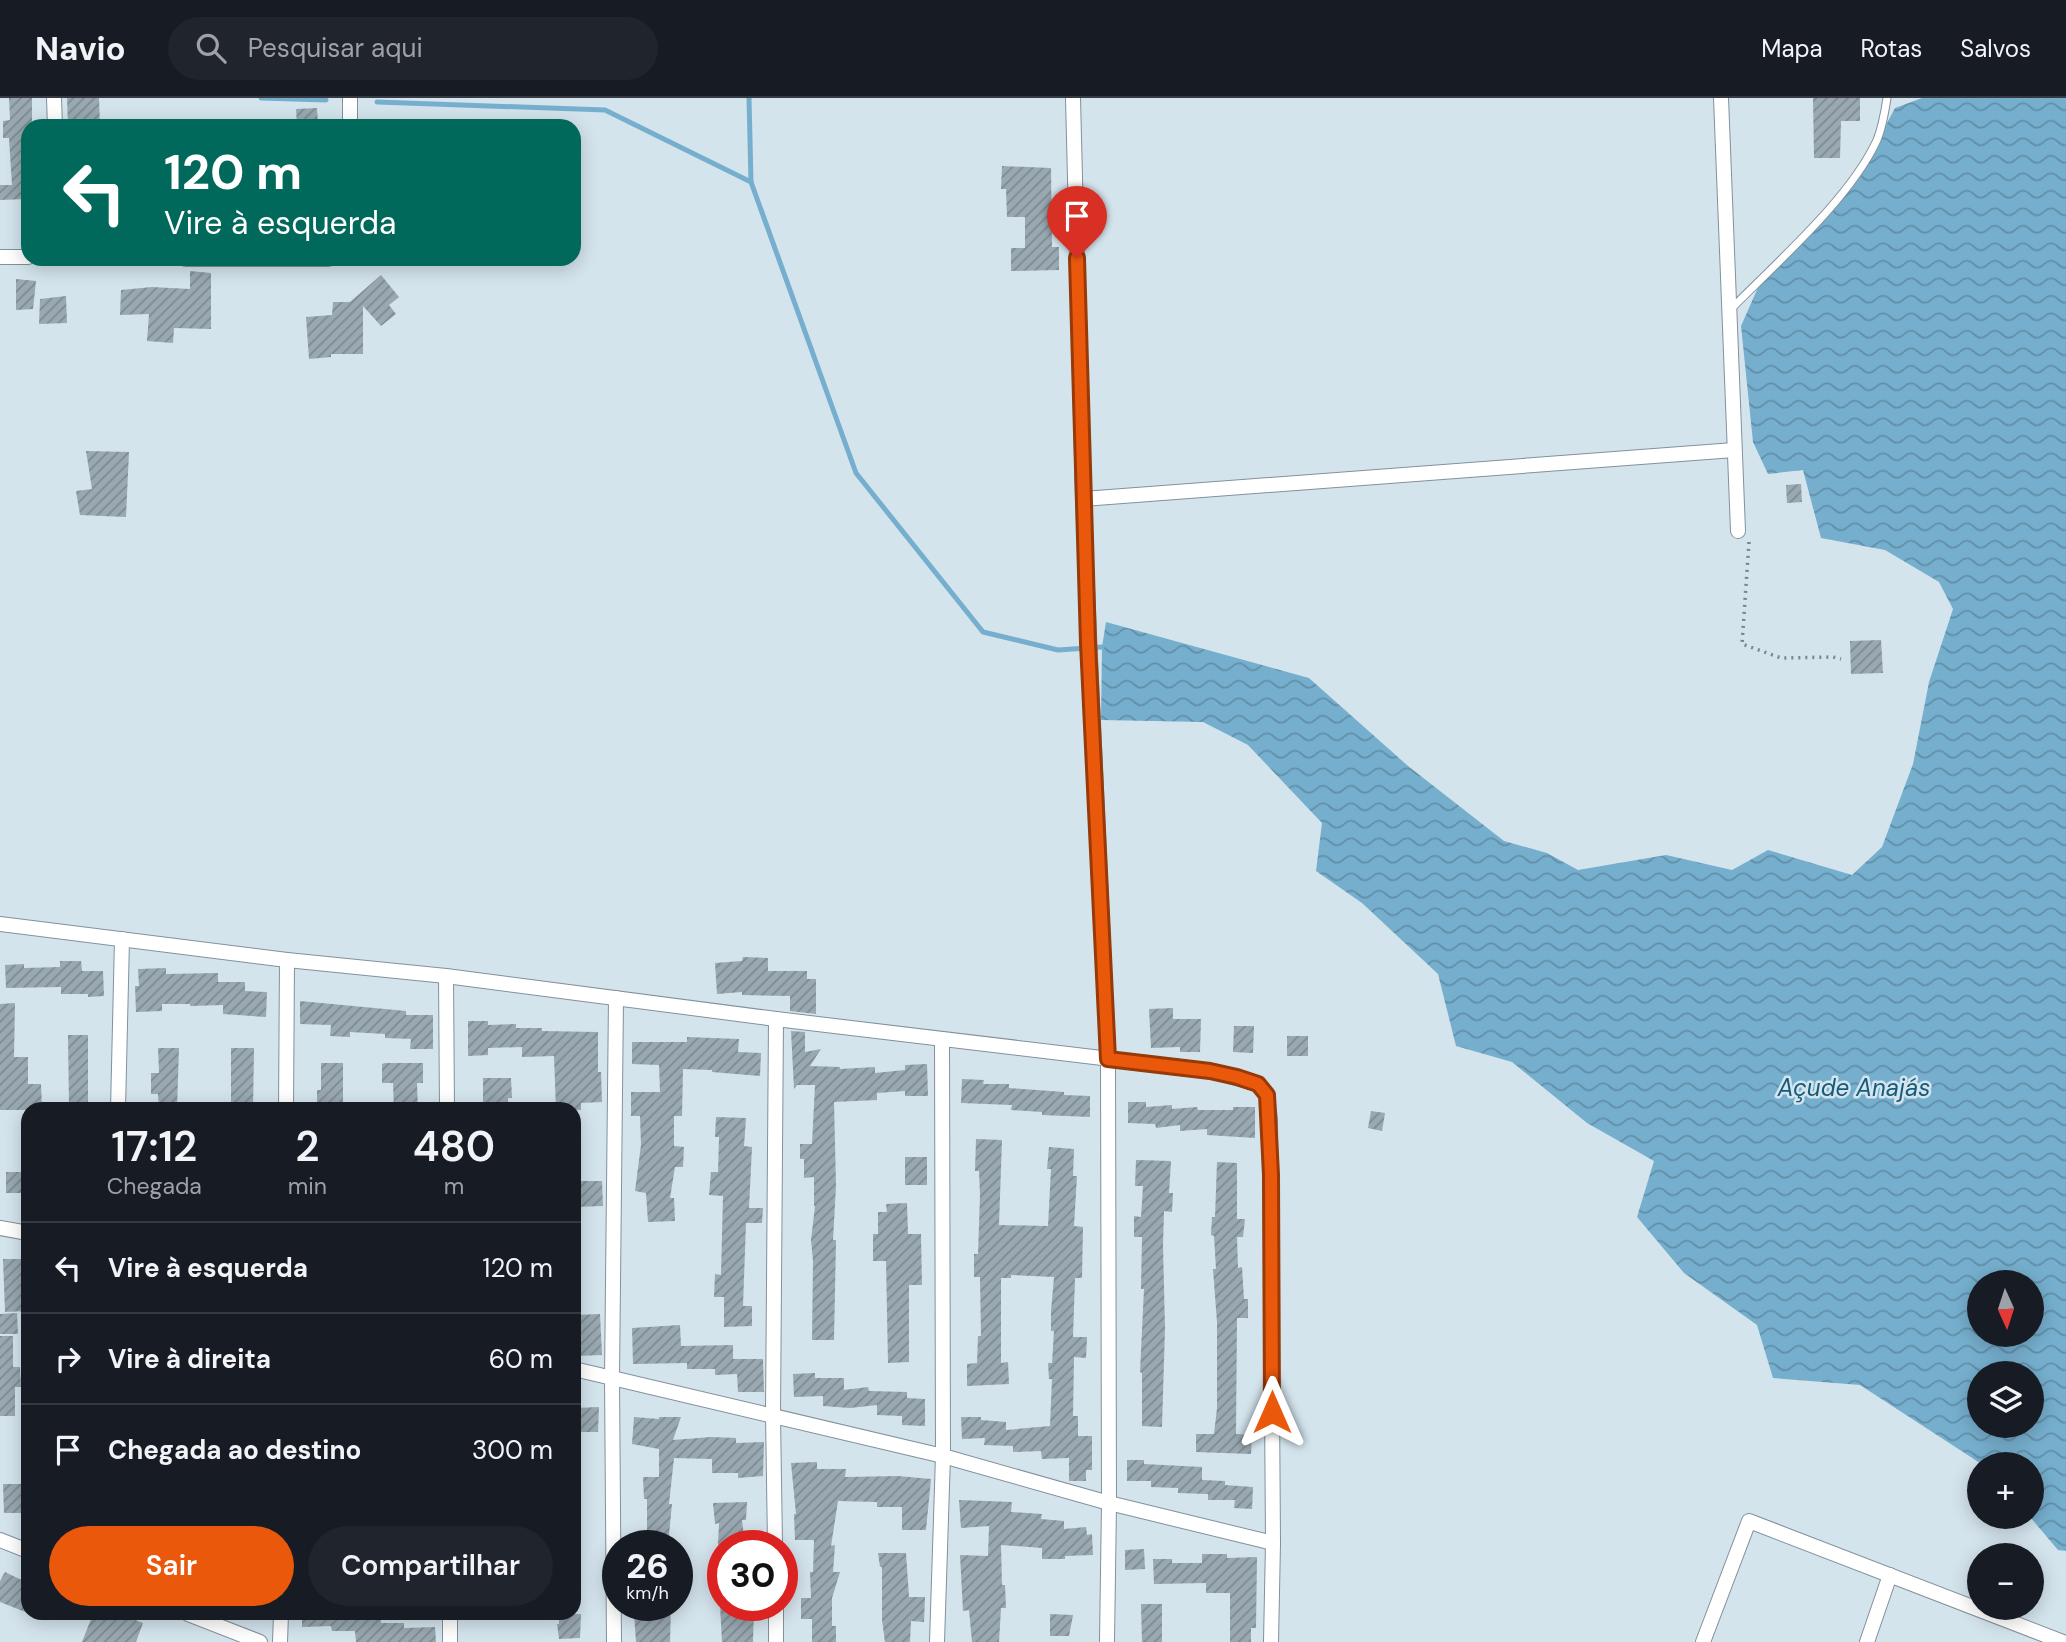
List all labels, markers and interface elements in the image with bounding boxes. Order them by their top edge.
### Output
search box [168,17,658,80]
text: Navio [35,27,126,70]
icon: search [192,29,230,67]
text: Pesquisar aqui [248,31,423,65]
text: Mapa [1761,33,1823,64]
text: Rotas [1861,33,1922,64]
text: Salvos [1960,33,2031,64]
text: 120 m [164,140,302,204]
icon: left [49,147,140,238]
pin [1047,186,1107,258]
icon: arrive [1058,197,1096,235]
text: Vire à esquerda [164,202,396,244]
water label: Açude Anajás [1777,1072,1930,1103]
text: 17:12 [111,1119,197,1174]
text: 2 [295,1119,319,1174]
text: 480 [413,1119,495,1174]
text: Chegada [107,1171,202,1201]
text: min [288,1171,327,1201]
text: m [444,1171,464,1201]
icon: left [49,1249,87,1287]
text: Vire à esquerda [108,1251,308,1285]
text: 120 m [482,1251,553,1285]
north arrow [1967,1270,2044,1348]
map controls [1967,1270,2044,1620]
icon: right [49,1340,87,1378]
text: Vire à direita [108,1342,271,1376]
text: 60 m [489,1342,553,1376]
button: layers [1967,1361,2044,1438]
position arrow [1235,1375,1309,1449]
icon: arrive [49,1431,87,1469]
text: Chegada ao destino [108,1433,361,1467]
text: 300 m [472,1433,553,1467]
button: + [1967,1452,2044,1529]
button: Sair [49,1526,294,1606]
button: Compartilhar [308,1526,553,1606]
speed limit sign: 30 [707,1530,798,1621]
text: 26 [626,1543,669,1589]
button: − [1967,1543,2044,1620]
text: km/h [626,1581,669,1605]

